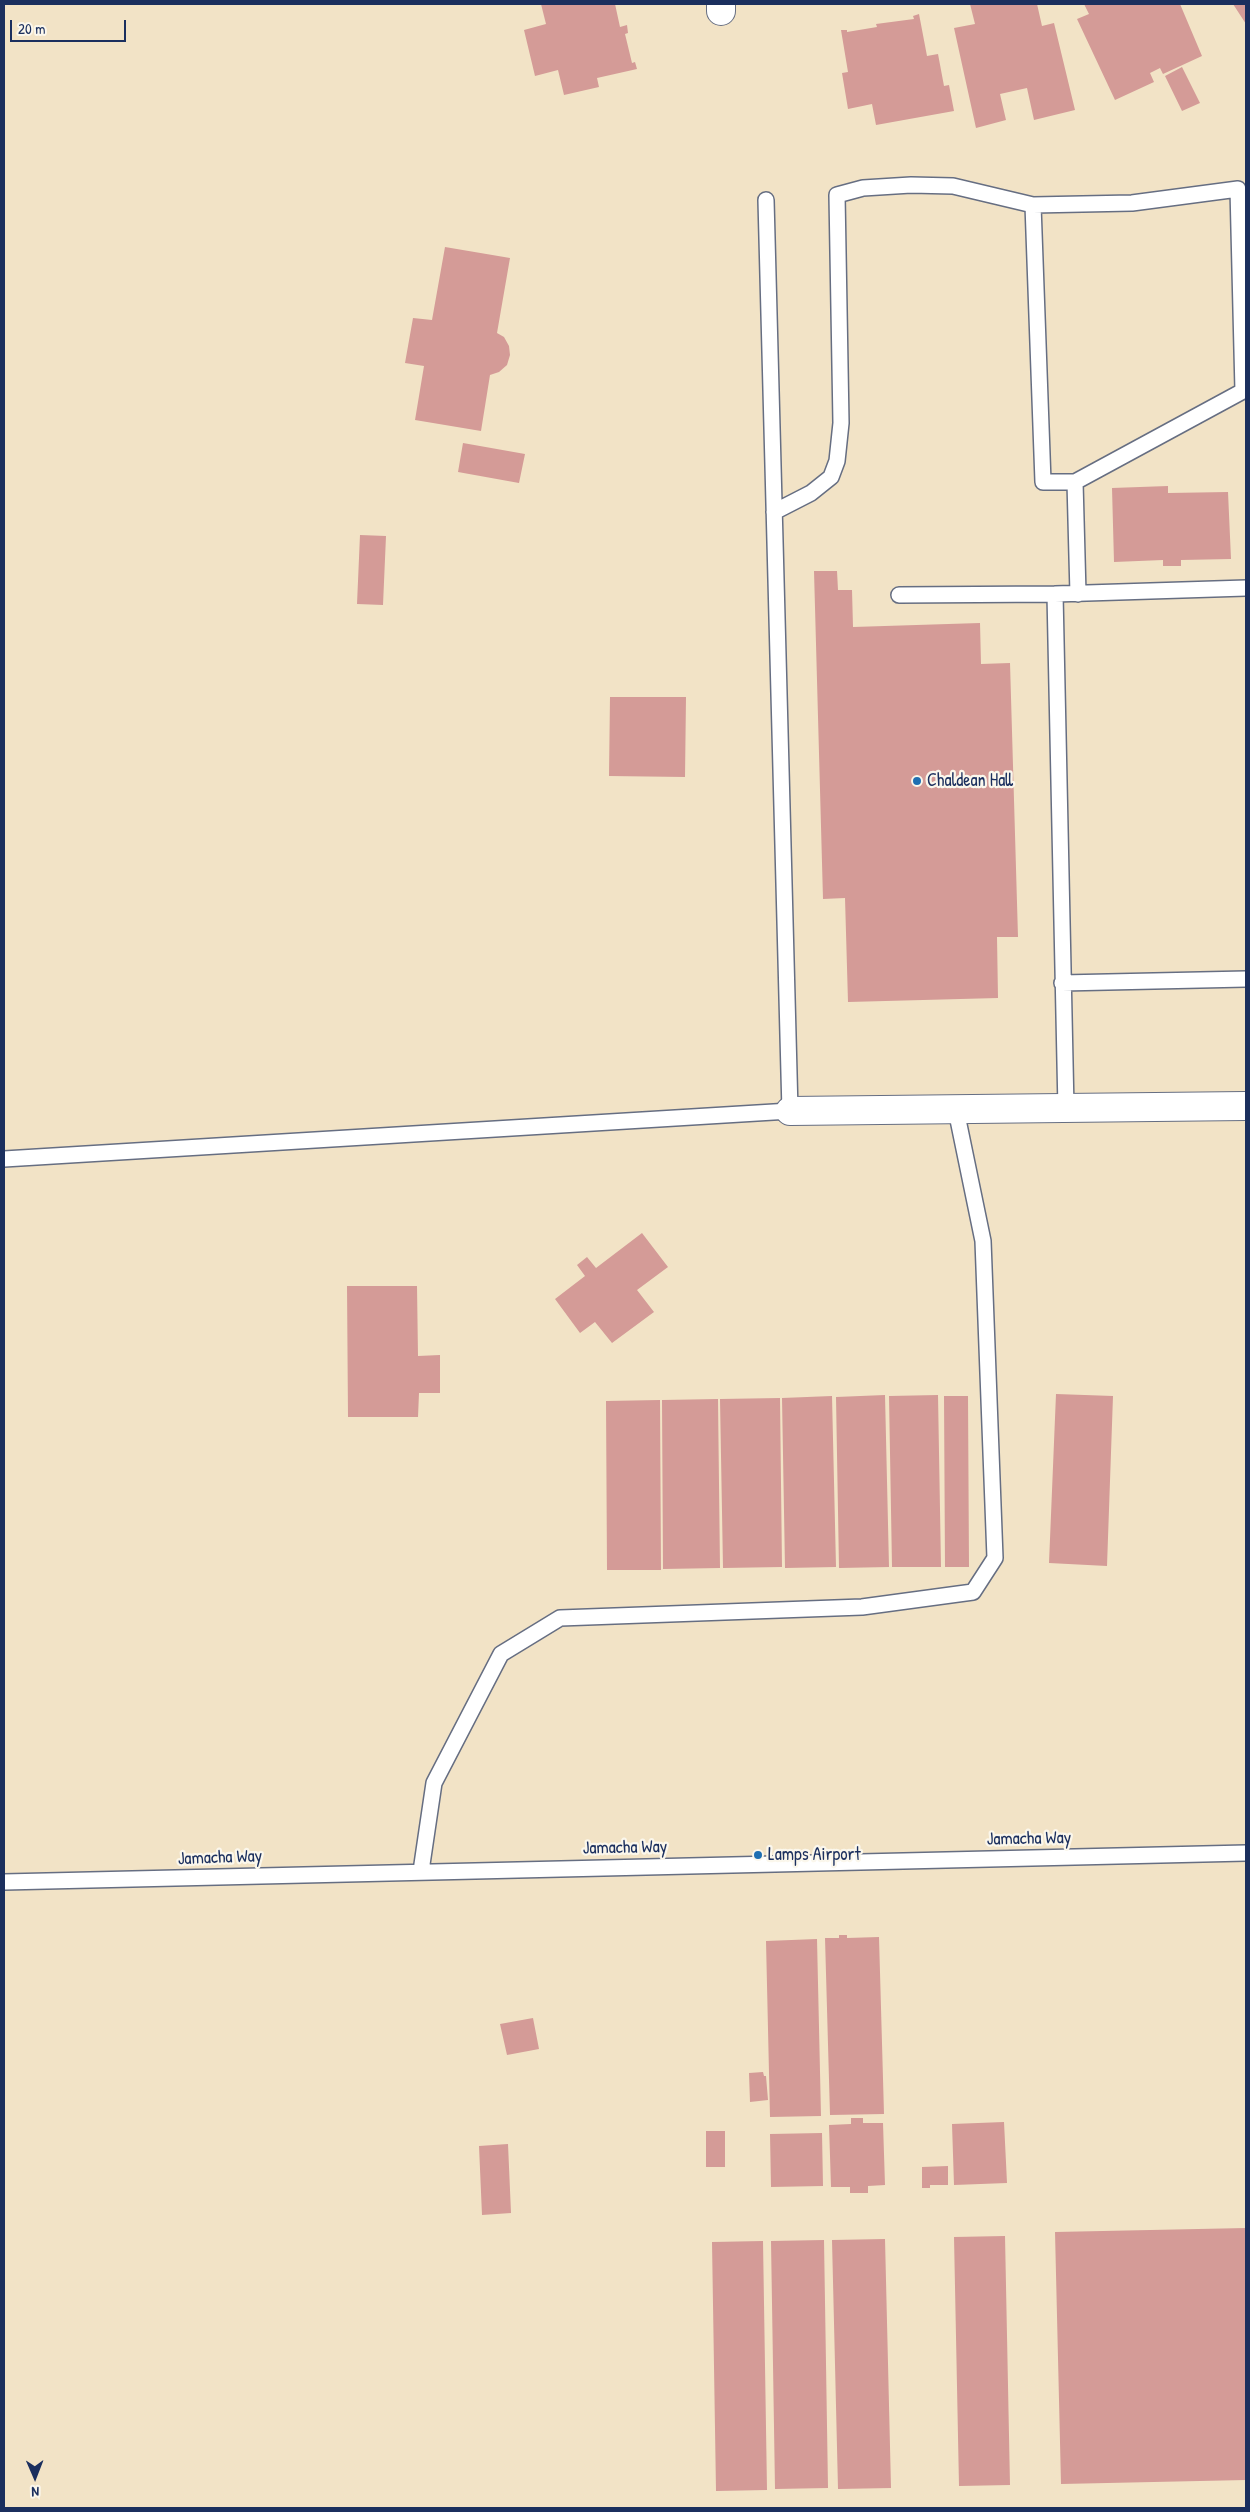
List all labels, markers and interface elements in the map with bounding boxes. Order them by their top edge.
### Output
scale bar [12,10,129,42]
text: 20 m [18,18,45,39]
place label: Chaldean Hall [927,770,1013,792]
marker: Chaldean Hall [911,775,923,787]
street label: Jamacha Way [987,1827,1071,1851]
street label: Jamacha Way [583,1836,667,1860]
place label: Lamps Airport [768,1844,861,1866]
street label: Jamacha Way [177,1846,263,1870]
marker: Lamps Airport [752,1849,764,1861]
north arrow [10,2452,60,2502]
text: N [31,2483,39,2502]

